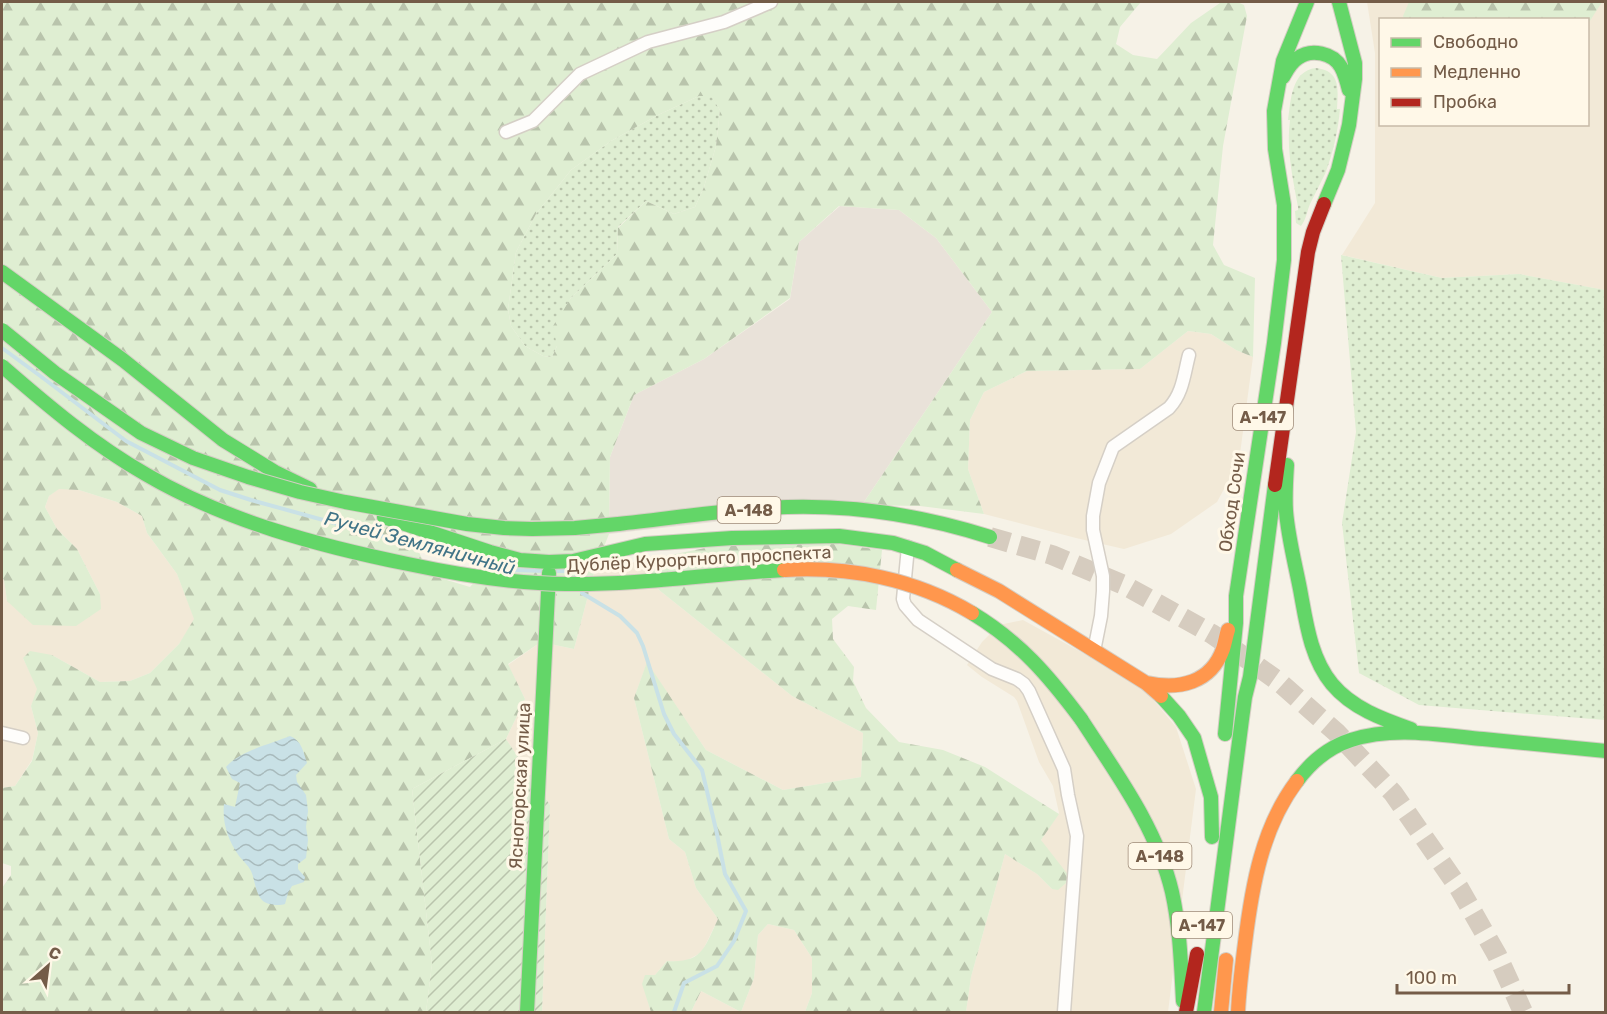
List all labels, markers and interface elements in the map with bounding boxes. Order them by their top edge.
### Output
legend [1379,18,1589,126]
text: Свободно [1433,31,1518,53]
text: Медленно [1433,61,1521,83]
text: Пробка [1433,91,1497,113]
road number: А-147 [1233,404,1293,430]
street label: Обход Сочи [1214,450,1250,554]
road number: А-148 [718,497,780,523]
water label: Ручей Земляничный [322,506,518,580]
street label: Дублёр Курортного проспекта [566,541,832,577]
street label: Ясногорская улица [505,702,535,870]
road number: А-148 [1128,843,1192,869]
road number: А-147 [1172,912,1232,938]
north arrow [18,936,78,996]
text: С [45,942,64,964]
scale bar [1397,957,1570,995]
text: 100 m [1406,967,1457,989]

